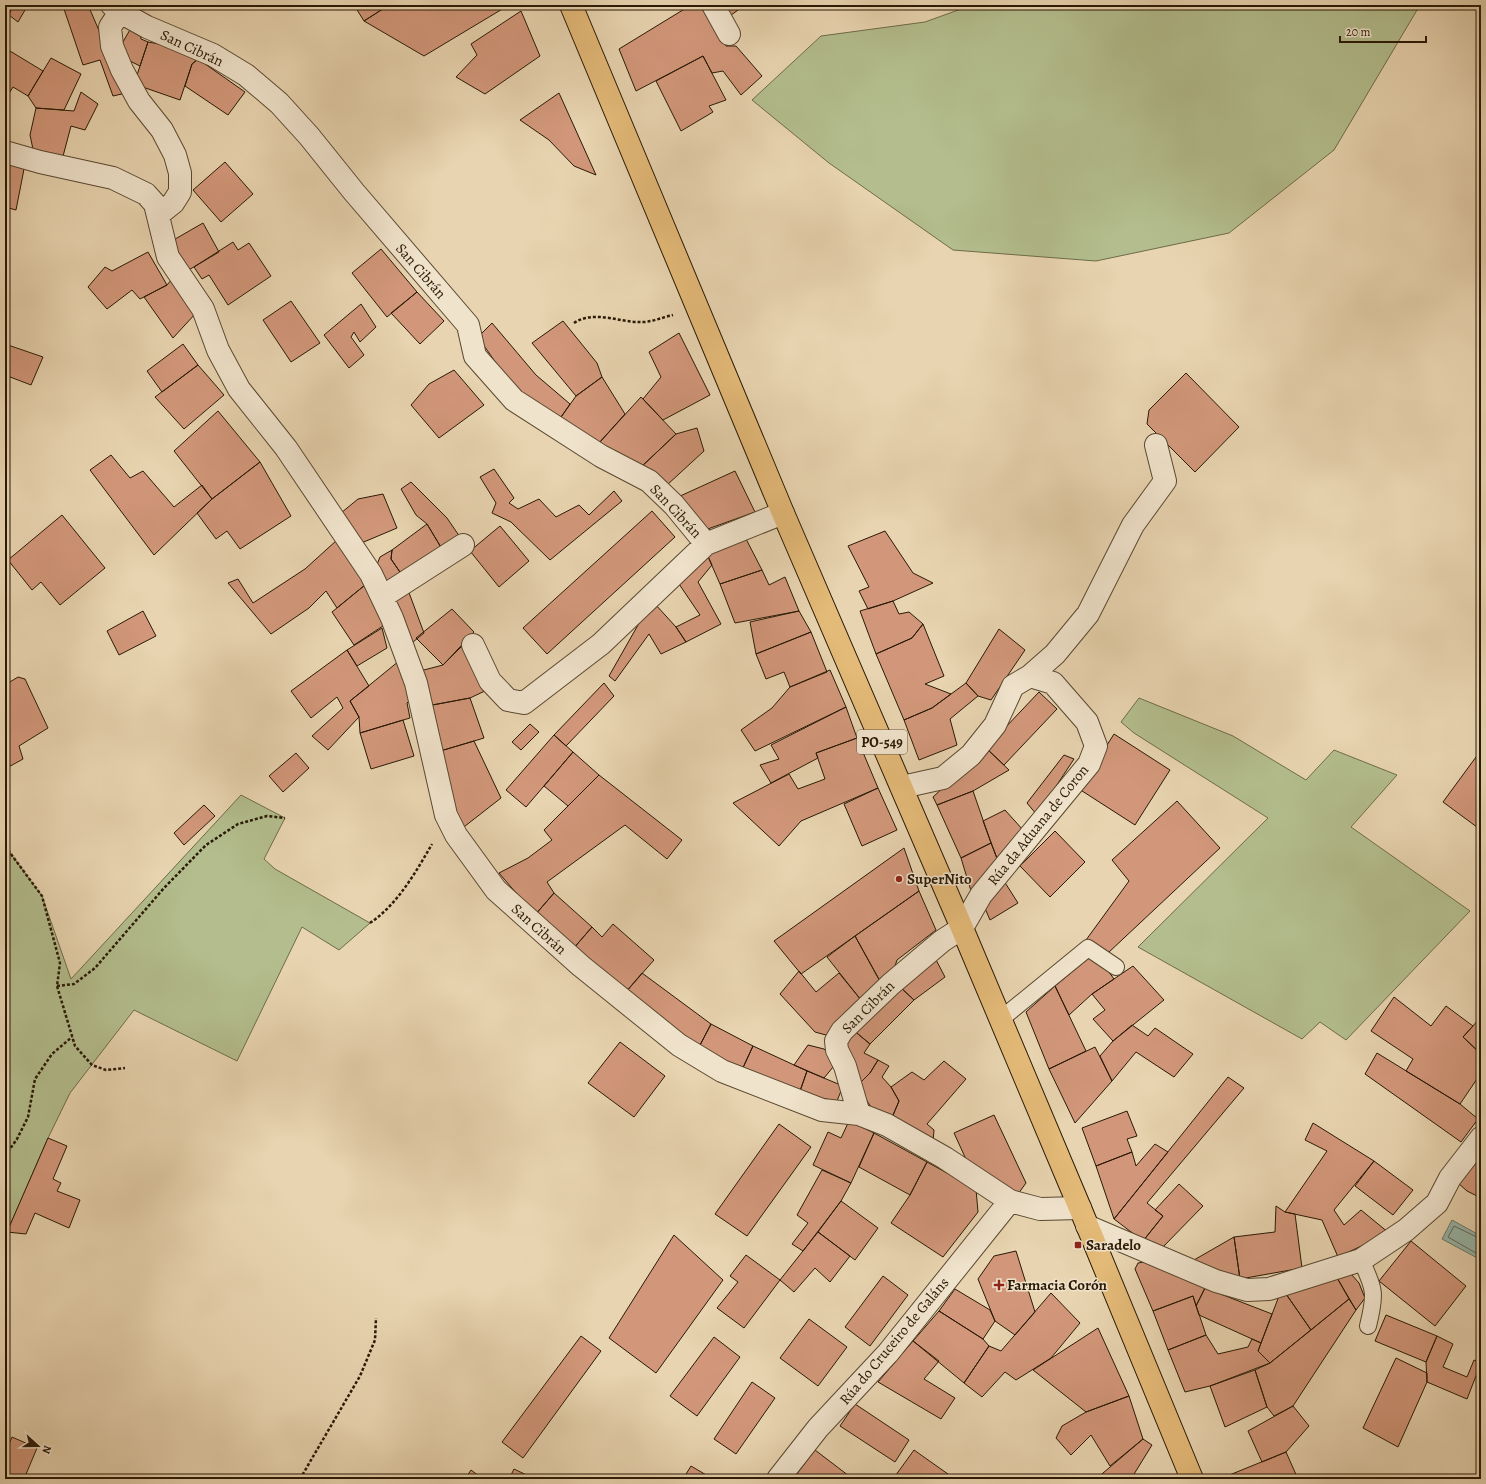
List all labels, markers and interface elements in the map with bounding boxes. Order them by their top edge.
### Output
scale bar [1340,18,1426,44]
text: 20 m [1346,24,1370,40]
street label: San Cibrán [157,25,227,71]
street label: San Cibrán [391,239,451,303]
street label: San Cibrán [646,479,706,543]
road number: PO-549 [857,730,907,754]
street label: Rúa da Aduana de Coron [983,760,1093,890]
place label: SuperNito [907,869,972,889]
marker: SuperNito [894,874,904,884]
street label: San Cibrán [507,899,571,959]
street label: San Cibrán [837,976,899,1038]
place label: Saradelo [1086,1235,1141,1255]
marker: Saradelo [1073,1240,1083,1250]
street label: Rúa do Cruceiro de Galáns [835,1273,953,1409]
place label: Farmacia Corón [1007,1275,1108,1295]
marker: Farmacia Corón [994,1280,1004,1290]
north arrow [18,1426,58,1466]
text: N [38,1443,55,1456]

